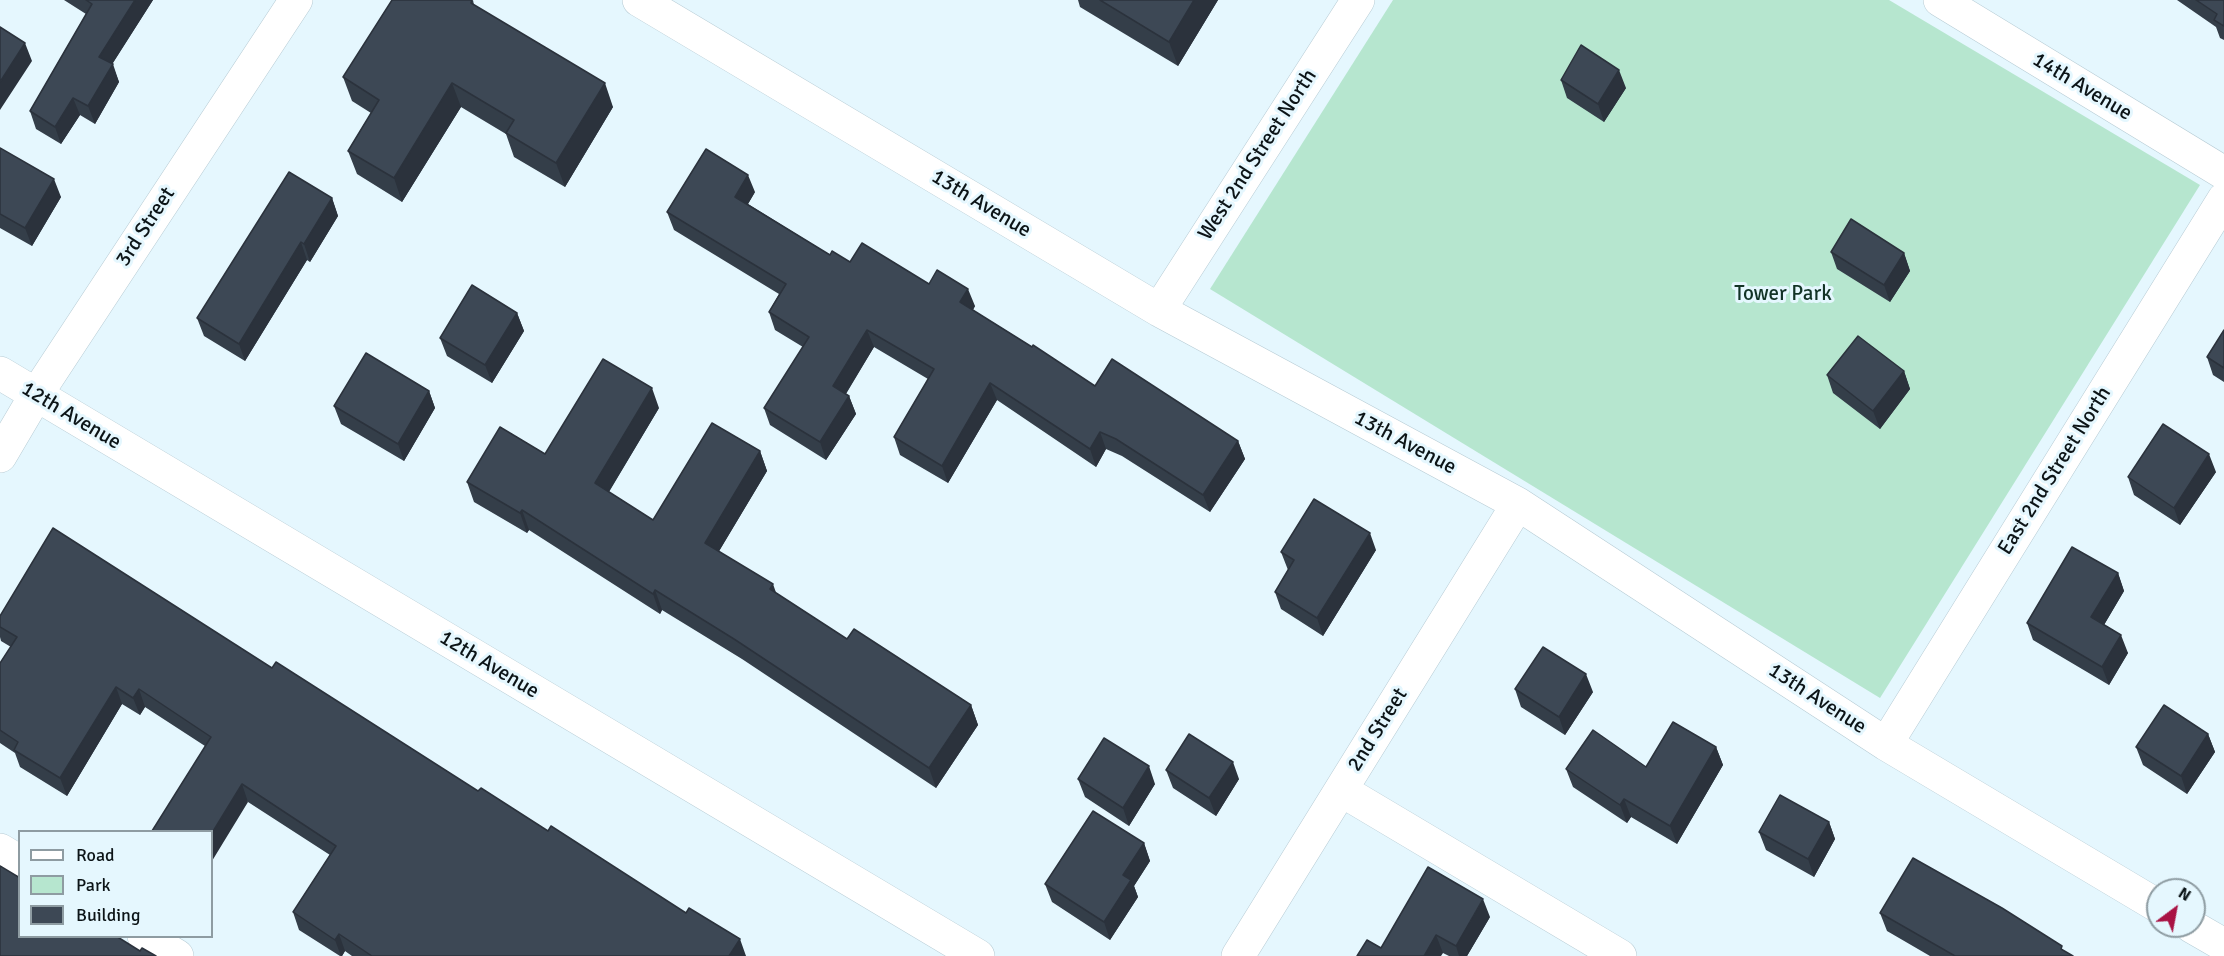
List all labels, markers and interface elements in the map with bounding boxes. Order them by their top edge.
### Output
street label: 14th Avenue [2028,47,2136,127]
street label: West 2nd Street North [1193,65,1323,245]
street label: 13th Avenue [927,164,1035,244]
street label: 3rd Street [111,183,181,271]
park label: Tower Park [1734,281,1832,307]
street label: 12th Avenue [17,376,125,456]
street label: East 2nd Street North [1993,382,2117,560]
street label: 13th Avenue [1350,406,1460,480]
street label: 12th Avenue [435,625,543,705]
street label: 13th Avenue [1763,658,1871,740]
street label: 2nd Street [1343,684,1413,776]
legend [18,830,213,938]
text: Road [76,844,115,866]
text: Park [76,874,111,896]
north arrow [2146,878,2206,938]
text: N [2174,883,2194,906]
text: Building [76,904,140,926]

